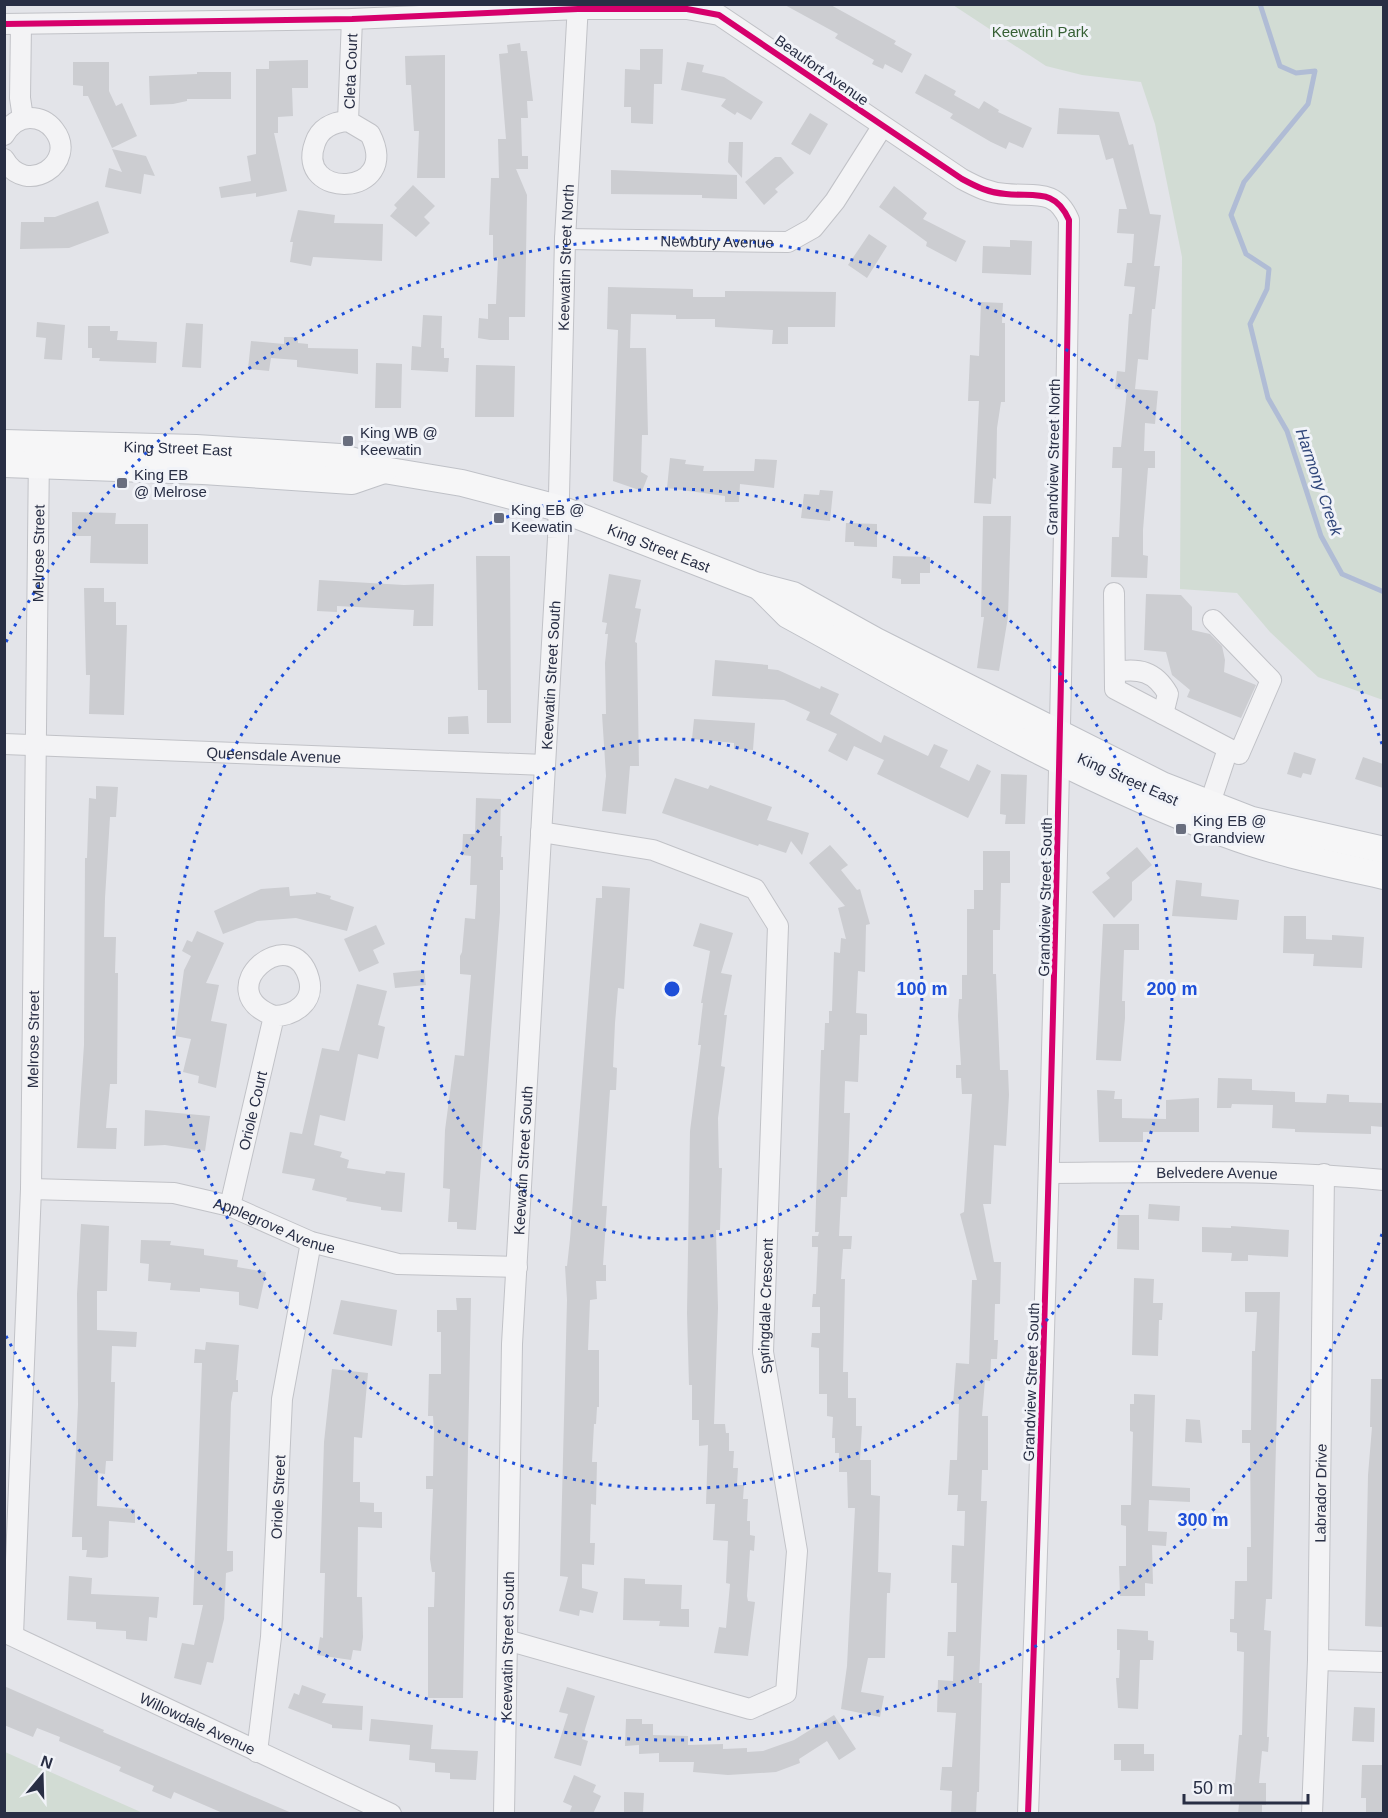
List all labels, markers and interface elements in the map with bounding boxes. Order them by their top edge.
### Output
park label: Keewatin Park [992,23,1089,40]
street label: Beaufort Avenue [772,31,872,109]
street label: Cleta Court [340,32,360,110]
street label: Keewatin Street North [554,184,577,331]
street label: Newbury Avenue [660,232,774,250]
street label: Grandview Street North [1043,378,1063,536]
place label: King WB @ Keewatin [360,424,438,458]
water label: Harmony Creek [1293,426,1346,539]
marker: King WB @ Keewatin [341,434,355,448]
street label: King Street East [124,438,233,459]
place label: King EB @ Melrose [134,466,207,500]
marker: King EB @ Melrose [115,476,129,490]
place label: King EB @ Keewatin [511,501,585,535]
street label: Melrose Street [29,504,47,602]
marker: King EB @ Keewatin [492,511,506,525]
street label: King Street East [605,520,713,575]
street label: Keewatin Street South [537,600,563,750]
street label: Queensdale Avenue [206,743,342,766]
street label: King Street East [1075,749,1182,809]
place label: King EB @ Grandview [1193,812,1267,846]
street label: Grandview Street South [1035,817,1055,977]
marker: King EB @ Grandview [1174,822,1188,836]
centre of rings [662,979,682,999]
text: 100 m [896,979,948,999]
text: 200 m [1146,979,1198,999]
street label: Melrose Street [24,990,42,1088]
street label: Oriole Court [235,1068,270,1152]
street label: Keewatin Street South [510,1085,535,1235]
street label: Belvedere Avenue [1156,1163,1278,1182]
street label: Applegrove Avenue [212,1194,337,1256]
street label: Springdale Crescent [754,1237,776,1375]
street label: Grandview Street South [1020,1302,1042,1462]
street label: Labrador Drive [1311,1443,1329,1543]
street label: Oriole Street [267,1454,288,1539]
text: 300 m [1177,1510,1229,1530]
street label: Keewatin Street South [497,1571,517,1721]
street label: Willowdale Avenue [137,1689,258,1758]
north arrow [12,1746,72,1806]
text: N [38,1752,55,1772]
scale bar [1184,1767,1308,1805]
text: 50 m [1193,1778,1233,1798]

